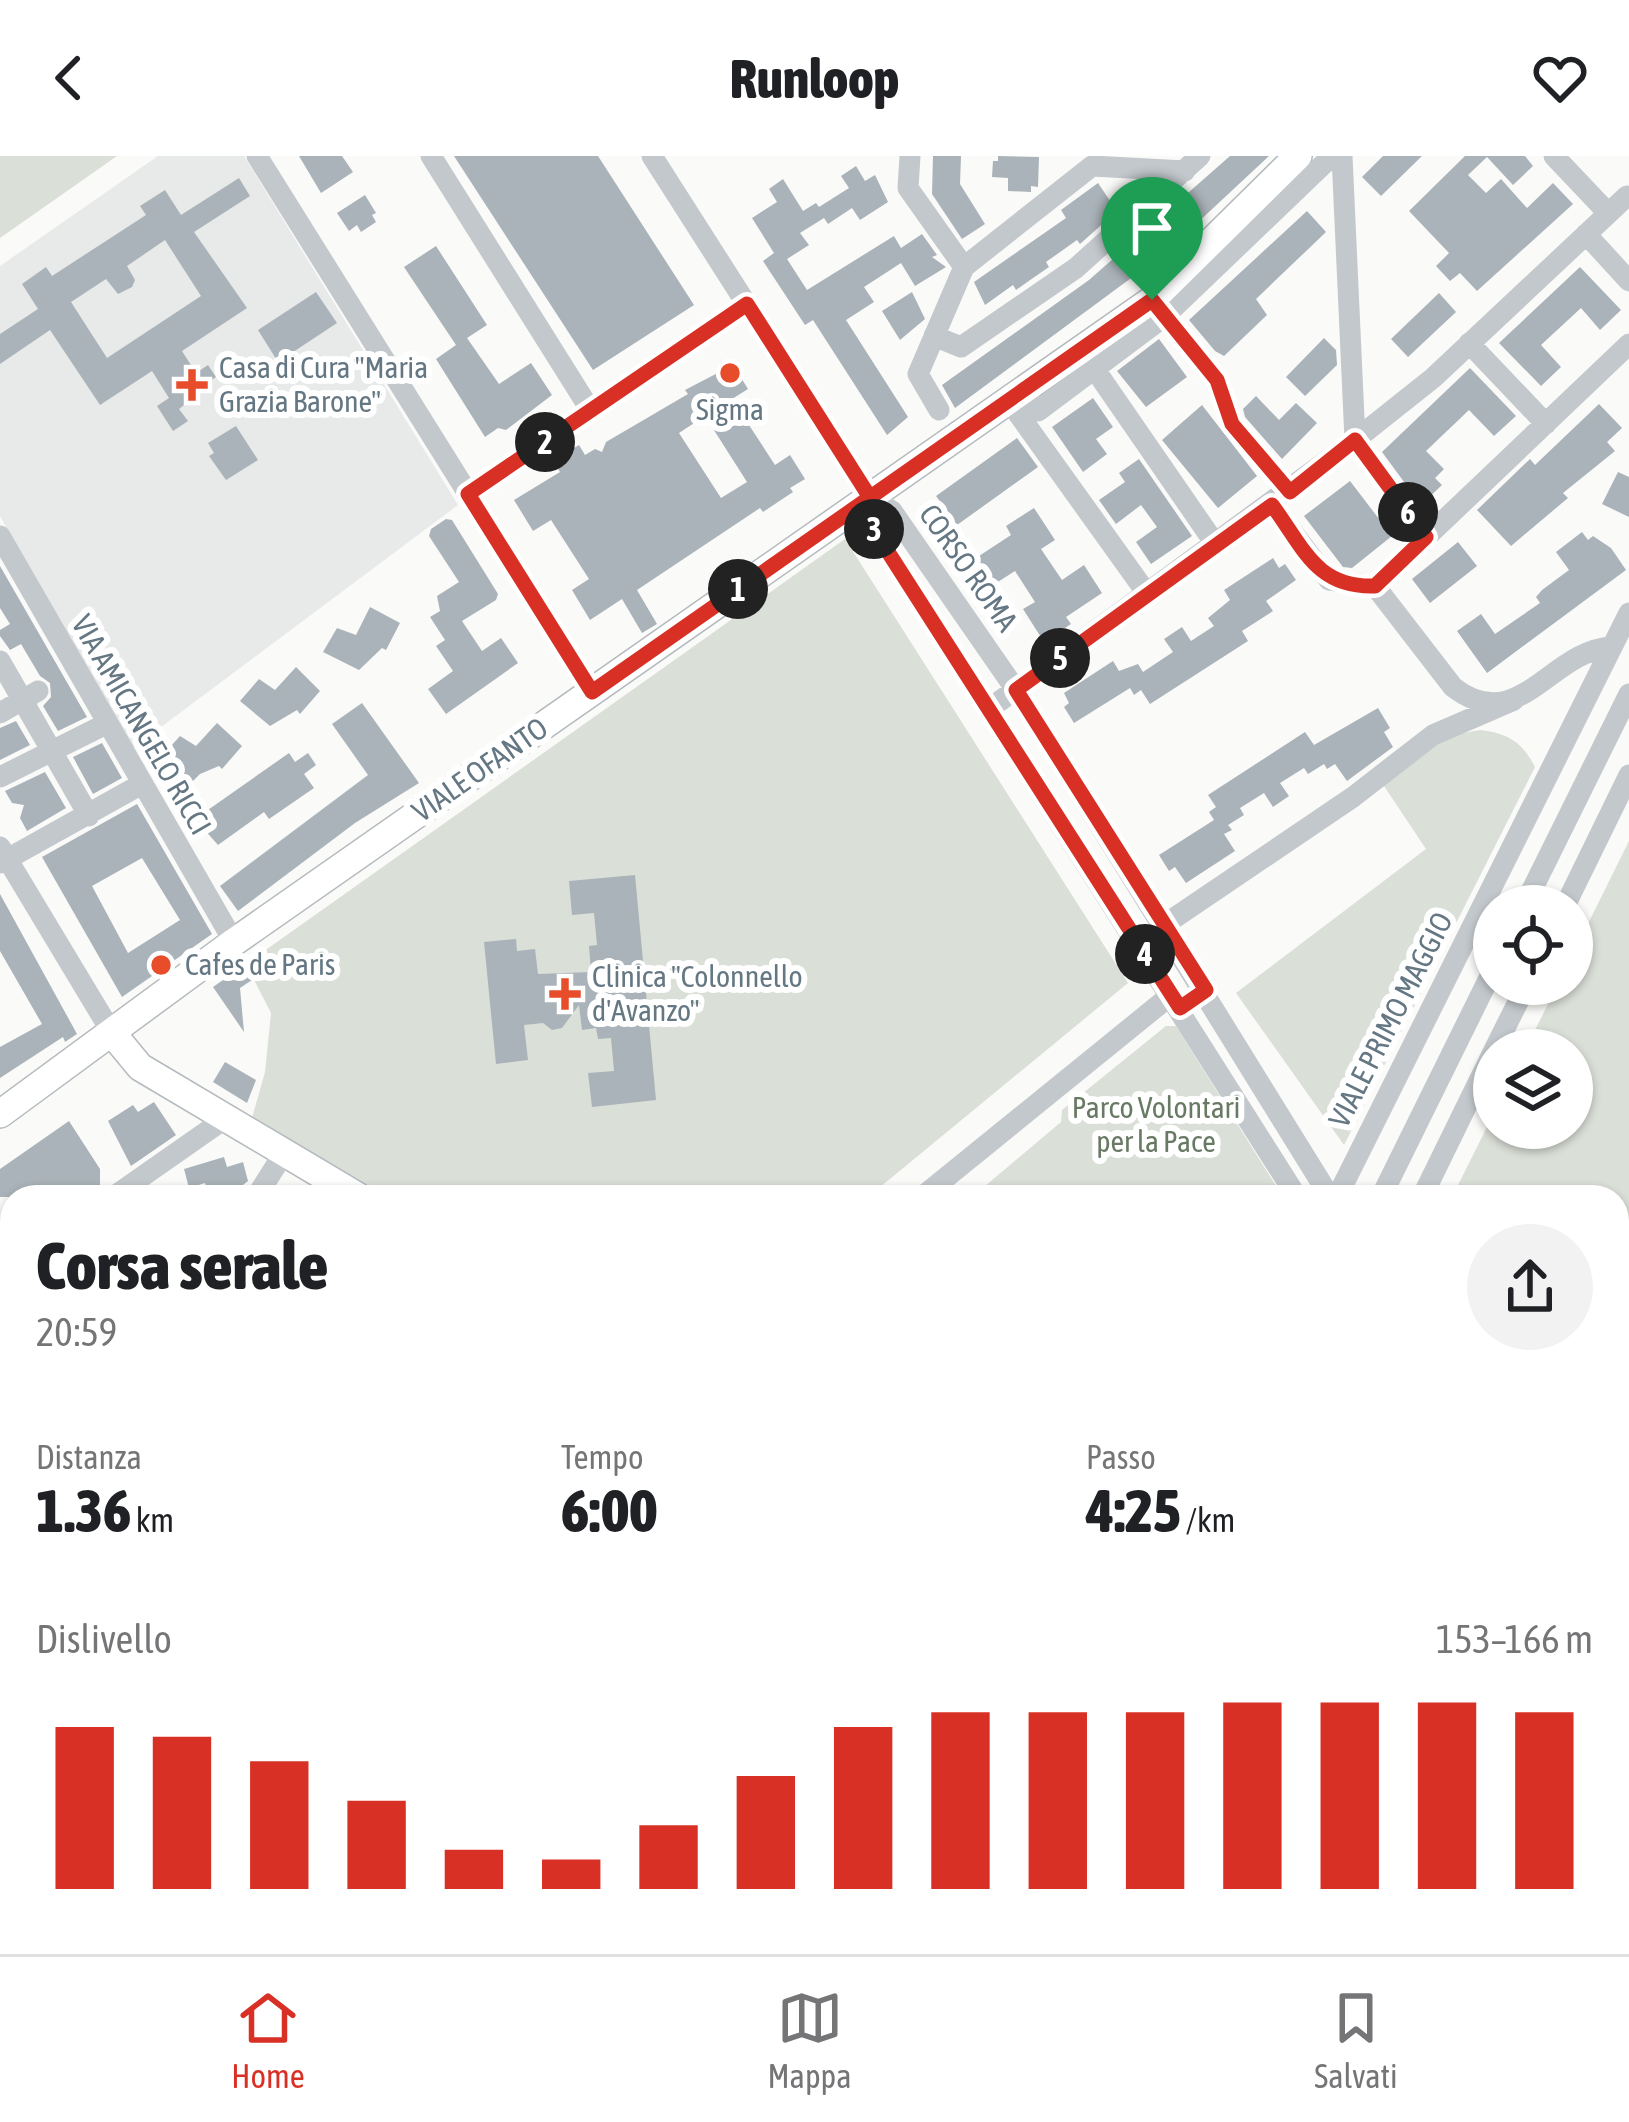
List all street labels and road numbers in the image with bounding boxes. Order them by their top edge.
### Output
street label: CORSO ROMA [913,498,1025,637]
street label: VIA AMICANGELO RICCI [65,609,218,840]
street label: VIALE OFANTO [405,710,554,828]
street label: VIALE PRIMO MAGGIO [1321,907,1459,1133]

